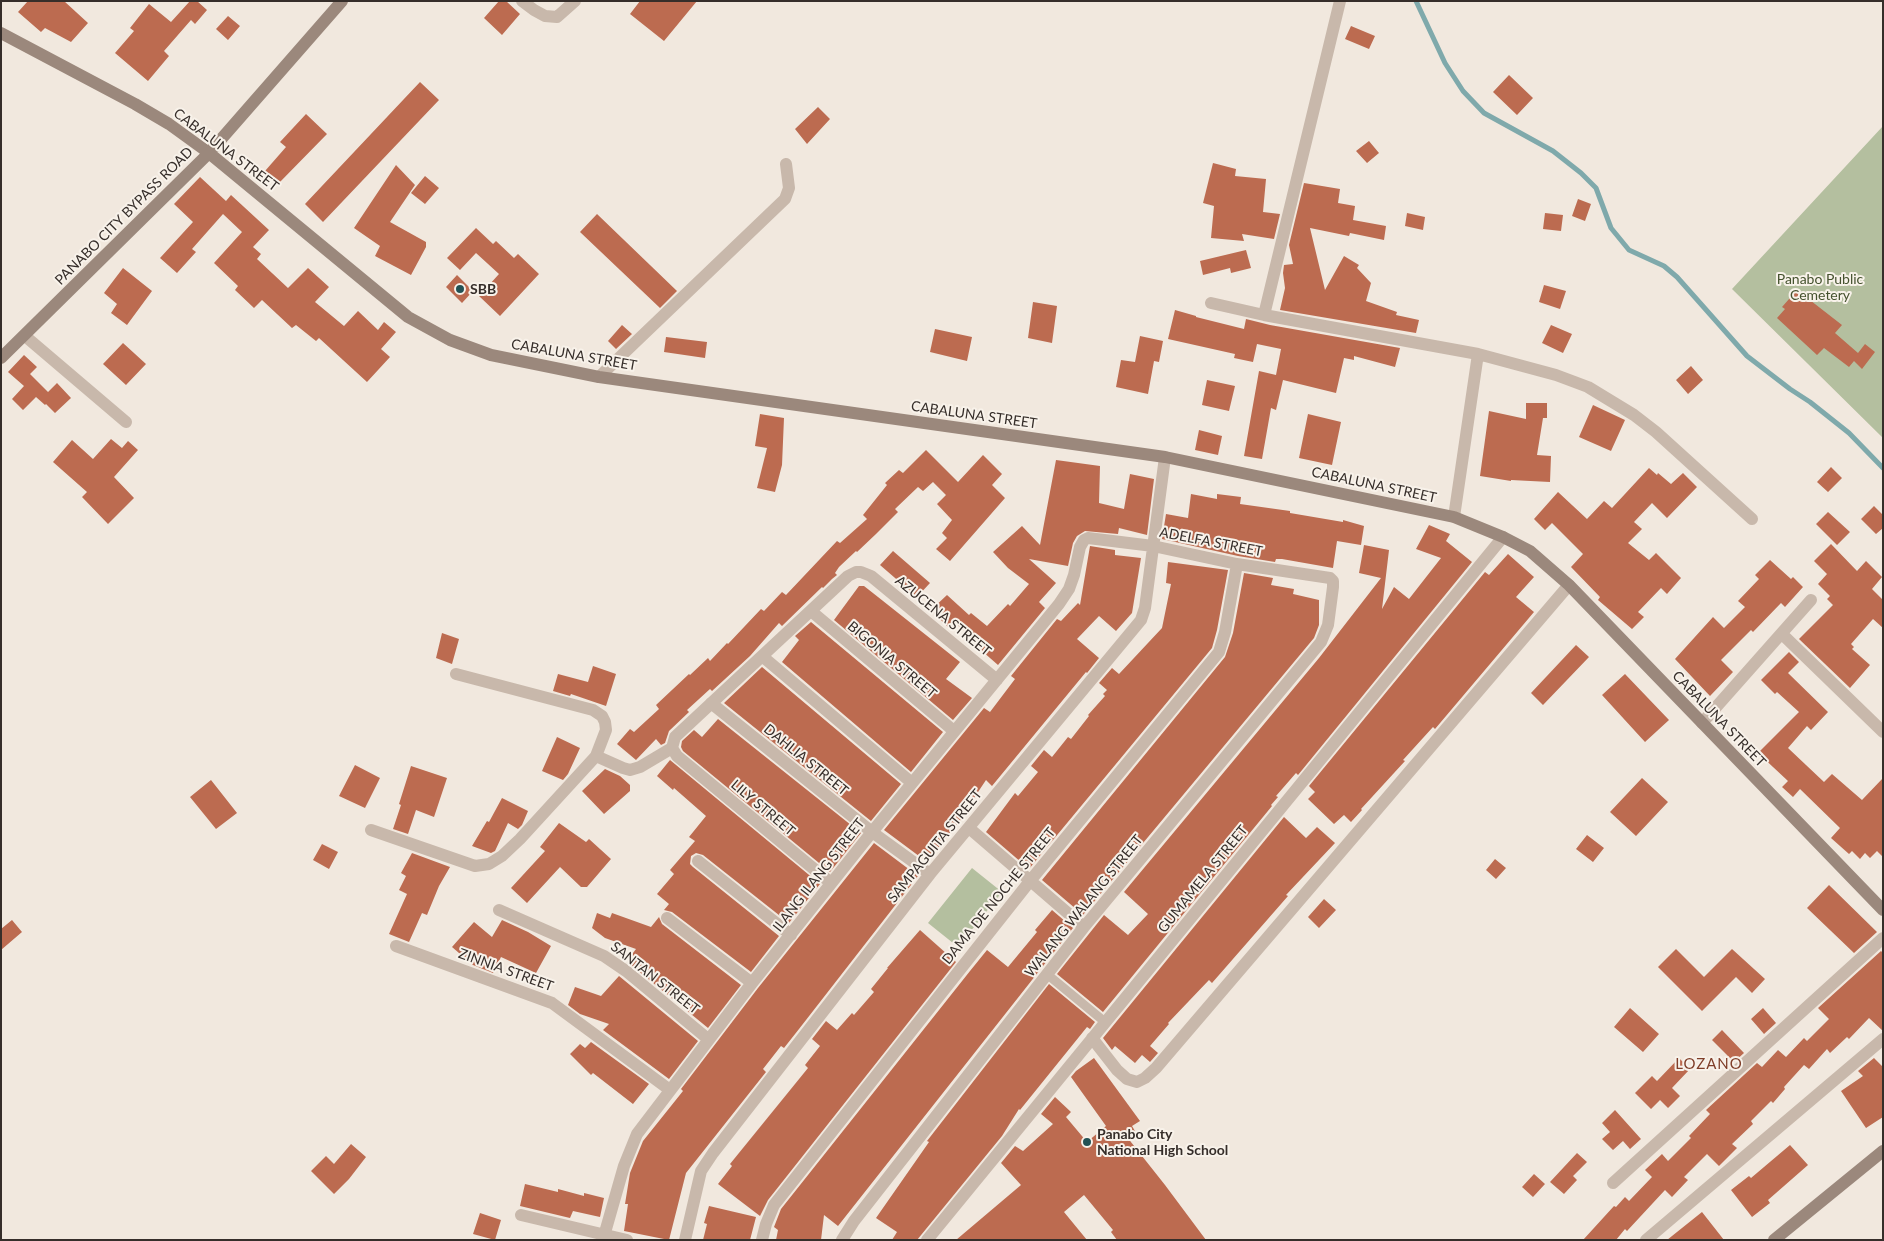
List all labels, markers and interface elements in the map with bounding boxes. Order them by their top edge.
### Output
street label: CABALUNA STREET [170,105,282,195]
street label: PANABO CITY BYPASS ROAD [52,144,196,288]
park label: Panabo Public Cemetery [1777,271,1863,304]
place label: SBB [470,281,496,297]
marker: SBB [454,283,466,295]
street label: CABALUNA STREET [510,336,638,374]
street label: CABALUNA STREET [910,398,1038,432]
street label: CABALUNA STREET [1310,464,1438,506]
street label: ADELFA STREET [1158,524,1264,560]
street label: AZUCENA STREET [892,572,994,660]
street label: BIGONIA STREET [844,618,940,702]
street label: CABALUNA STREET [1669,667,1769,771]
street label: DAHLIA STREET [760,721,852,799]
street label: LILY STREET [728,776,798,840]
street label: SAMPAGUITA STREET [884,786,986,906]
street label: ILANG ILANG STREET [770,815,868,935]
street label: GUMAMELA STREET [1154,822,1252,936]
street label: DAMA DE NOCHE STREET [939,824,1059,968]
street label: WALANG WALANG STREET [1021,831,1147,981]
street label: SANTAN STREET [607,938,703,1018]
street label: ZINNIA STREET [456,945,556,995]
district label: LOZANO [1674,1055,1744,1073]
place label: Panabo City National High School [1097,1126,1228,1158]
marker: Panabo City National High School [1081,1136,1093,1148]

